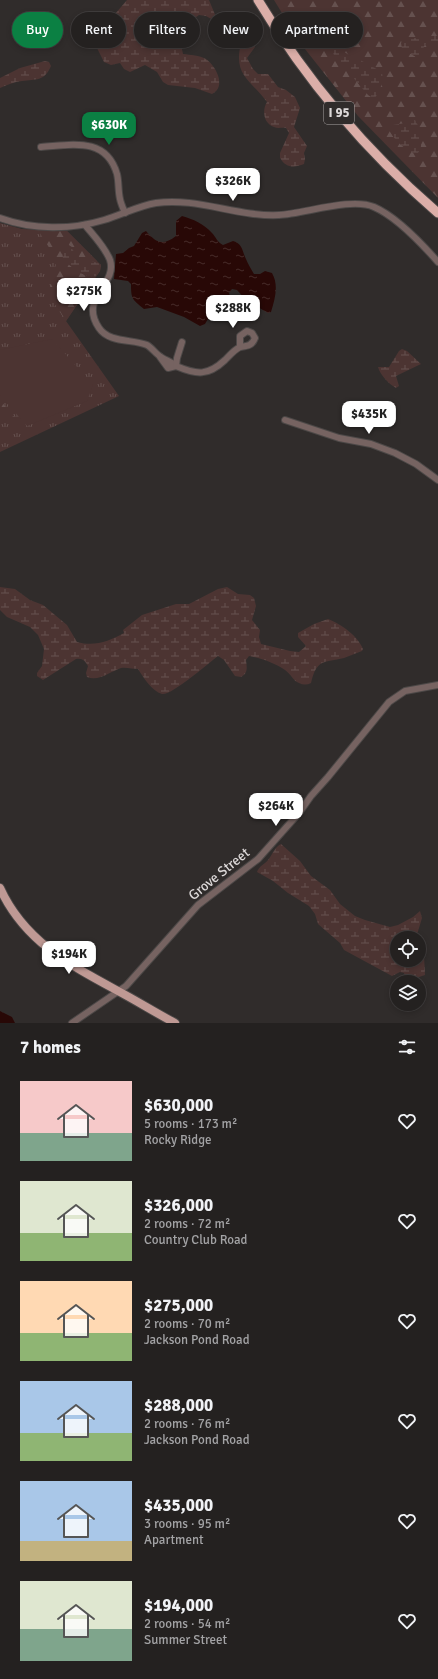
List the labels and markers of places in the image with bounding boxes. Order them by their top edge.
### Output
pin: $630K [81,112,137,146]
pin: $326K [205,168,261,202]
pin: $275K [56,278,112,312]
pin: $288K [205,295,261,329]
pin: $435K [341,401,397,435]
pin: $264K [248,793,304,827]
pin: $194K [41,941,97,975]

